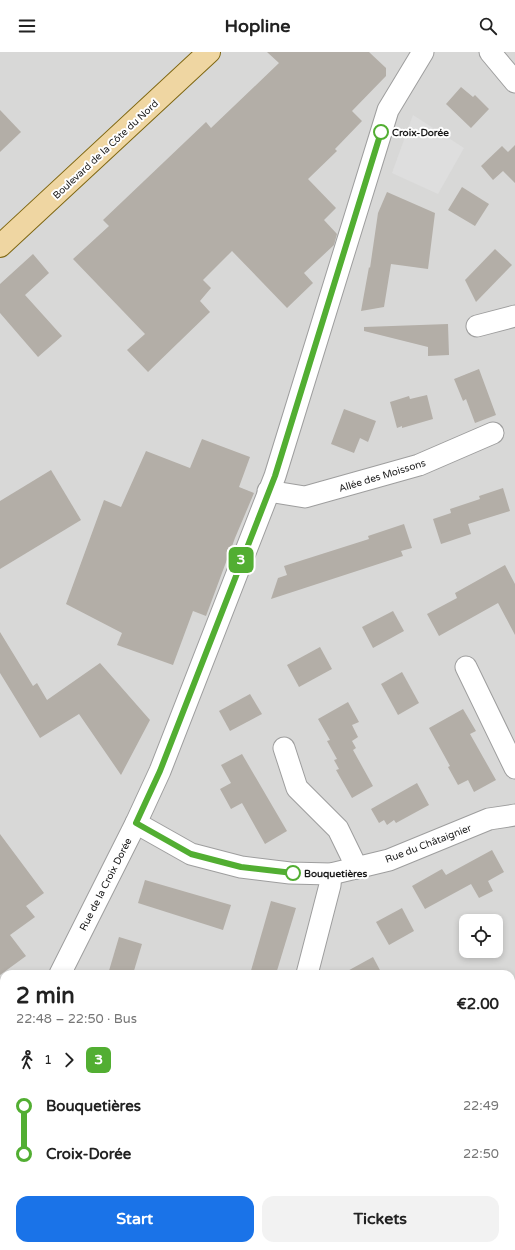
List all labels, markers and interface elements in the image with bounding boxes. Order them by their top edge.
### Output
icon: menu [16,15,38,37]
text: Hopline [225,15,290,37]
icon: search [477,15,499,37]
street label: Boulevard de la Côte du Nord [51,98,161,202]
marker: Croix-Dorée [373,124,389,140]
place label: Croix-Dorée [392,127,449,139]
street label: Allée des Moissons [337,457,427,495]
line badge: 3 [228,547,254,573]
text: 3 [237,551,245,568]
street label: Rue du Châtaignier [384,822,473,866]
street label: Rue de la Croix Dorée [77,836,135,933]
marker: Bouquetières [285,865,301,881]
place label: Bouquetières [304,868,367,880]
map controls [459,914,503,958]
button: locate [459,914,503,958]
text: 2 min [16,983,75,1009]
text: €2.00 [457,995,499,1013]
text: 22:48 – 22:50 · Bus [16,1011,137,1027]
icon: walk [16,1049,38,1071]
icon: forward [58,1049,80,1071]
text: 3 [94,1051,103,1068]
text: 1 [44,1052,52,1068]
text: Bouquetières [46,1097,141,1115]
text: 22:49 [463,1098,499,1114]
text: Croix-Dorée [46,1145,131,1163]
text: 22:50 [463,1146,499,1162]
button: Start [16,1196,254,1242]
button: Tickets [262,1196,499,1242]

